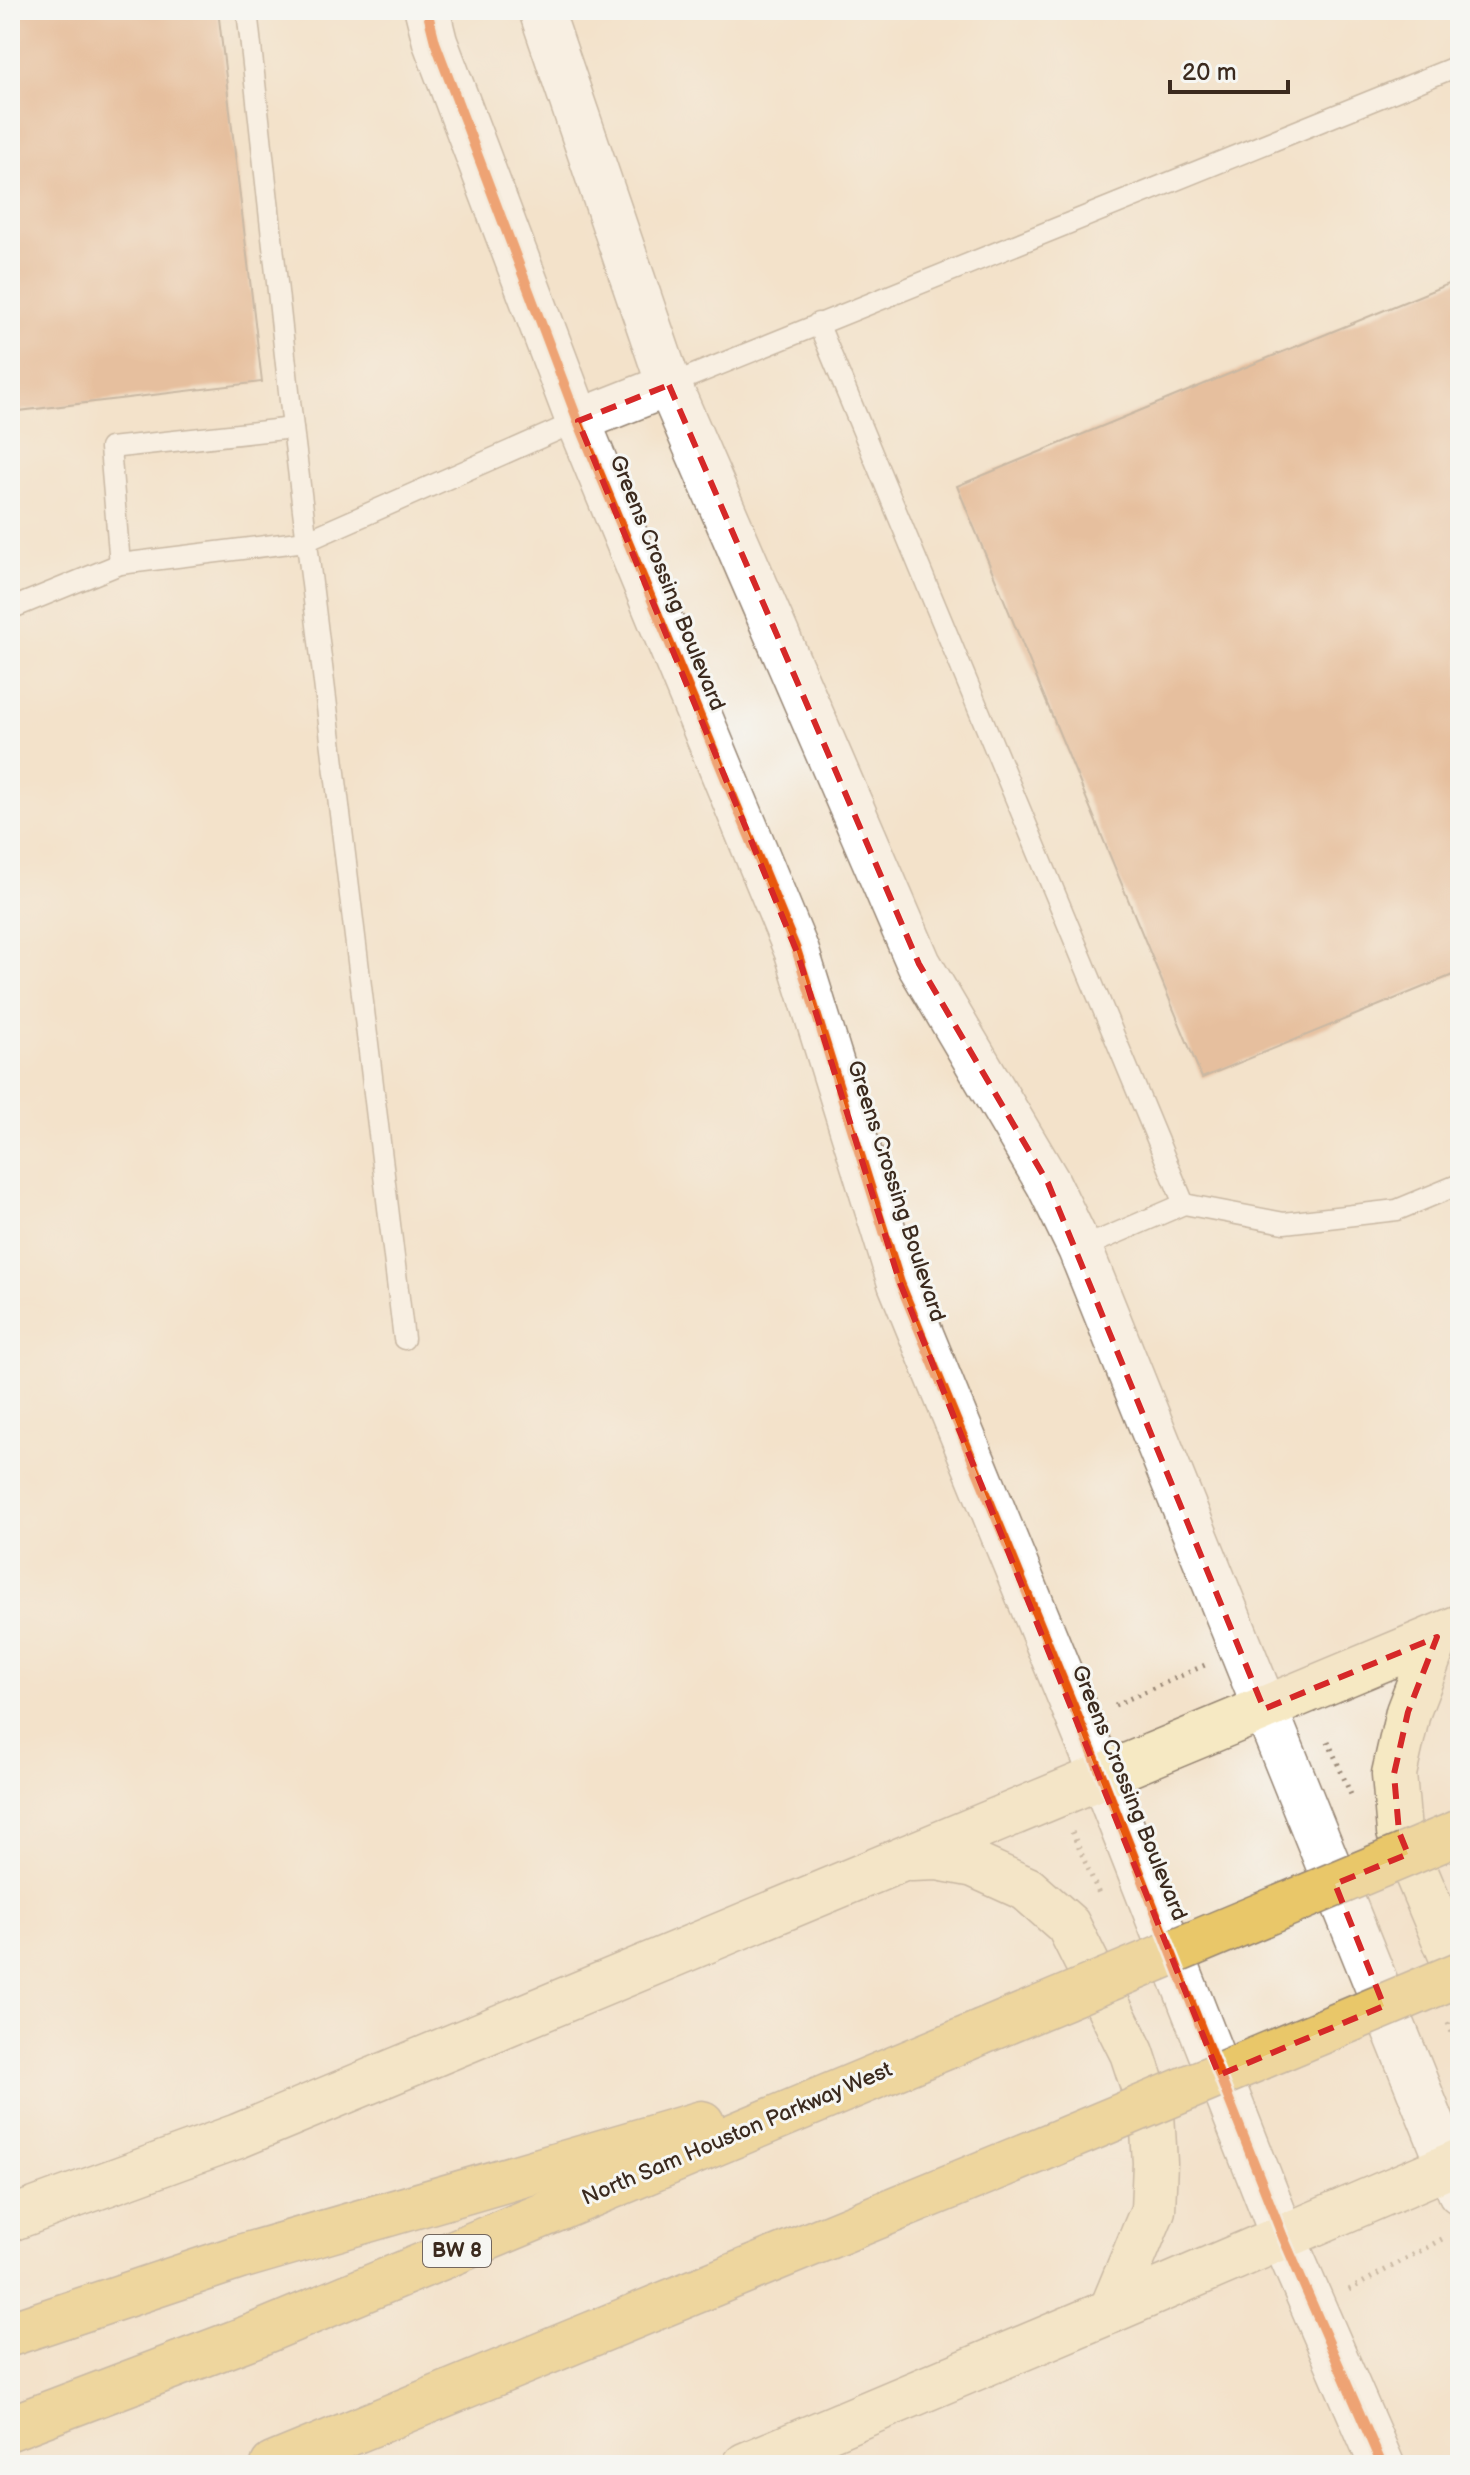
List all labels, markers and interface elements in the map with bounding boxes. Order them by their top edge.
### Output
scale bar [1170,44,1288,94]
text: 20 m [1182,58,1237,87]
street label: Greens Crossing Boulevard [603,451,731,715]
street label: Greens Crossing Boulevard [841,1057,951,1325]
street label: Greens Crossing Boulevard [1065,1661,1193,1925]
street label: North Sam Houston Parkway West [578,2056,896,2212]
road number: BW 8 [423,2235,491,2267]

